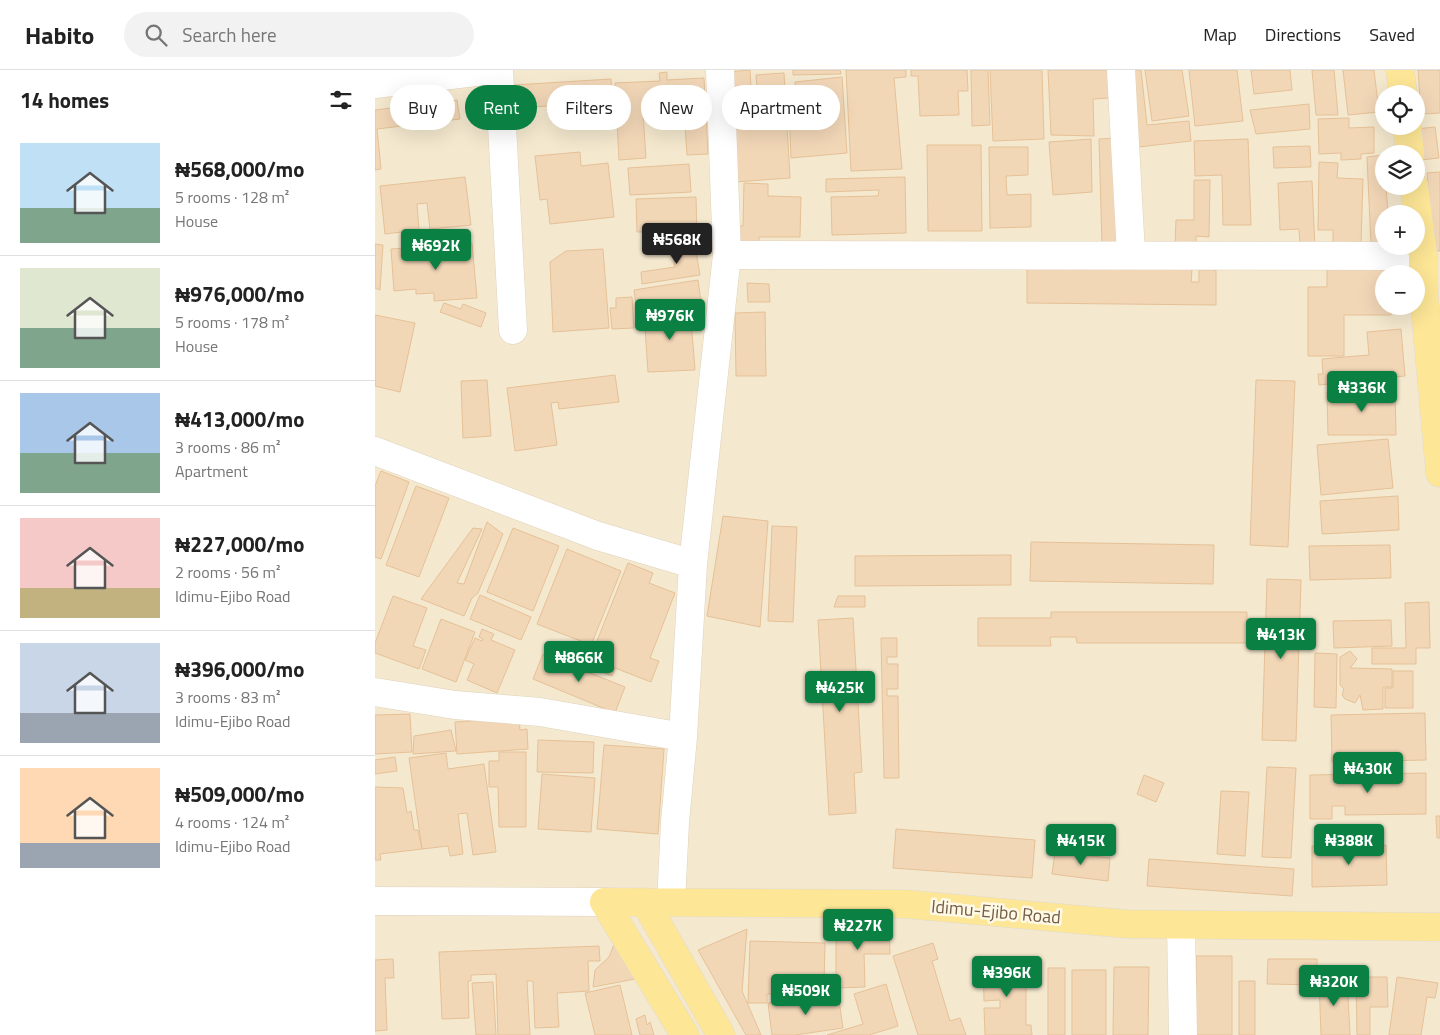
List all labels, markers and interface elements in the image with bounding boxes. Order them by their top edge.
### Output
search box [124,12,474,57]
text: Habito [25,17,94,53]
text: Search here [182,20,277,49]
icon: search [142,21,170,49]
text: Map [1203,21,1237,48]
text: Directions [1265,21,1341,48]
text: Saved [1369,21,1415,48]
text: 14 homes [20,84,109,116]
chip: Buy [390,85,455,130]
chip: Rent [465,85,537,130]
chip: Filters [547,85,631,130]
chip: New [641,85,712,130]
chip: Apartment [722,85,840,130]
map controls [1375,85,1425,315]
button: locate [1375,85,1425,135]
icon: filters [327,86,355,114]
button: layers [1375,145,1425,195]
text: ₦568,000/mo [175,153,304,185]
icon: home [60,163,120,223]
text: 5 rooms · 128 m² [175,185,289,209]
button: + [1375,205,1425,255]
text: House [175,209,218,233]
pin: ₦568K [642,222,712,265]
text: ₦568K [653,227,701,251]
pin: ₦692K [401,228,471,271]
text: ₦692K [412,233,460,257]
button: − [1375,265,1425,315]
text: ₦976,000/mo [175,278,304,310]
icon: home [60,288,120,348]
pin: ₦976K [635,298,705,341]
text: ₦976K [646,303,694,327]
text: 5 rooms · 178 m² [175,310,289,334]
text: House [175,334,218,358]
pin: ₦336K [1327,370,1397,413]
text: ₦336K [1338,375,1386,399]
text: ₦413,000/mo [175,403,304,435]
icon: home [60,413,120,473]
text: 3 rooms · 86 m² [175,435,280,459]
text: Apartment [175,459,248,483]
text: ₦227,000/mo [175,528,304,560]
icon: home [60,538,120,598]
text: 2 rooms · 56 m² [175,560,280,584]
text: Idimu-Ejibo Road [175,584,291,608]
pin: ₦413K [1246,618,1316,660]
text: ₦413K [1257,622,1305,646]
pin: ₦866K [544,640,614,683]
text: ₦866K [555,645,603,669]
text: ₦396,000/mo [175,653,304,685]
icon: home [60,663,120,723]
pin: ₦425K [805,670,875,713]
text: ₦425K [816,675,864,699]
text: 3 rooms · 83 m² [175,685,280,709]
text: Idimu-Ejibo Road [175,709,291,733]
pin: ₦430K [1333,752,1403,794]
text: ₦430K [1344,756,1392,780]
text: ₦509,000/mo [175,778,304,810]
icon: home [60,788,120,848]
text: 4 rooms · 124 m² [175,810,289,834]
pin: ₦415K [1046,824,1116,866]
pin: ₦388K [1314,824,1384,866]
text: ₦415K [1057,828,1105,852]
text: ₦388K [1325,828,1373,852]
text: Idimu-Ejibo Road [175,834,291,858]
street label: Idimu-Ejibo Road [930,892,1062,931]
pin: ₦227K [823,908,893,951]
text: ₦227K [834,913,882,937]
pin: ₦396K [972,956,1042,998]
text: ₦396K [983,960,1031,984]
pin: ₦320K [1299,964,1369,1007]
text: ₦320K [1310,969,1358,993]
pin: ₦509K [771,974,841,1016]
text: ₦509K [782,978,830,1002]

